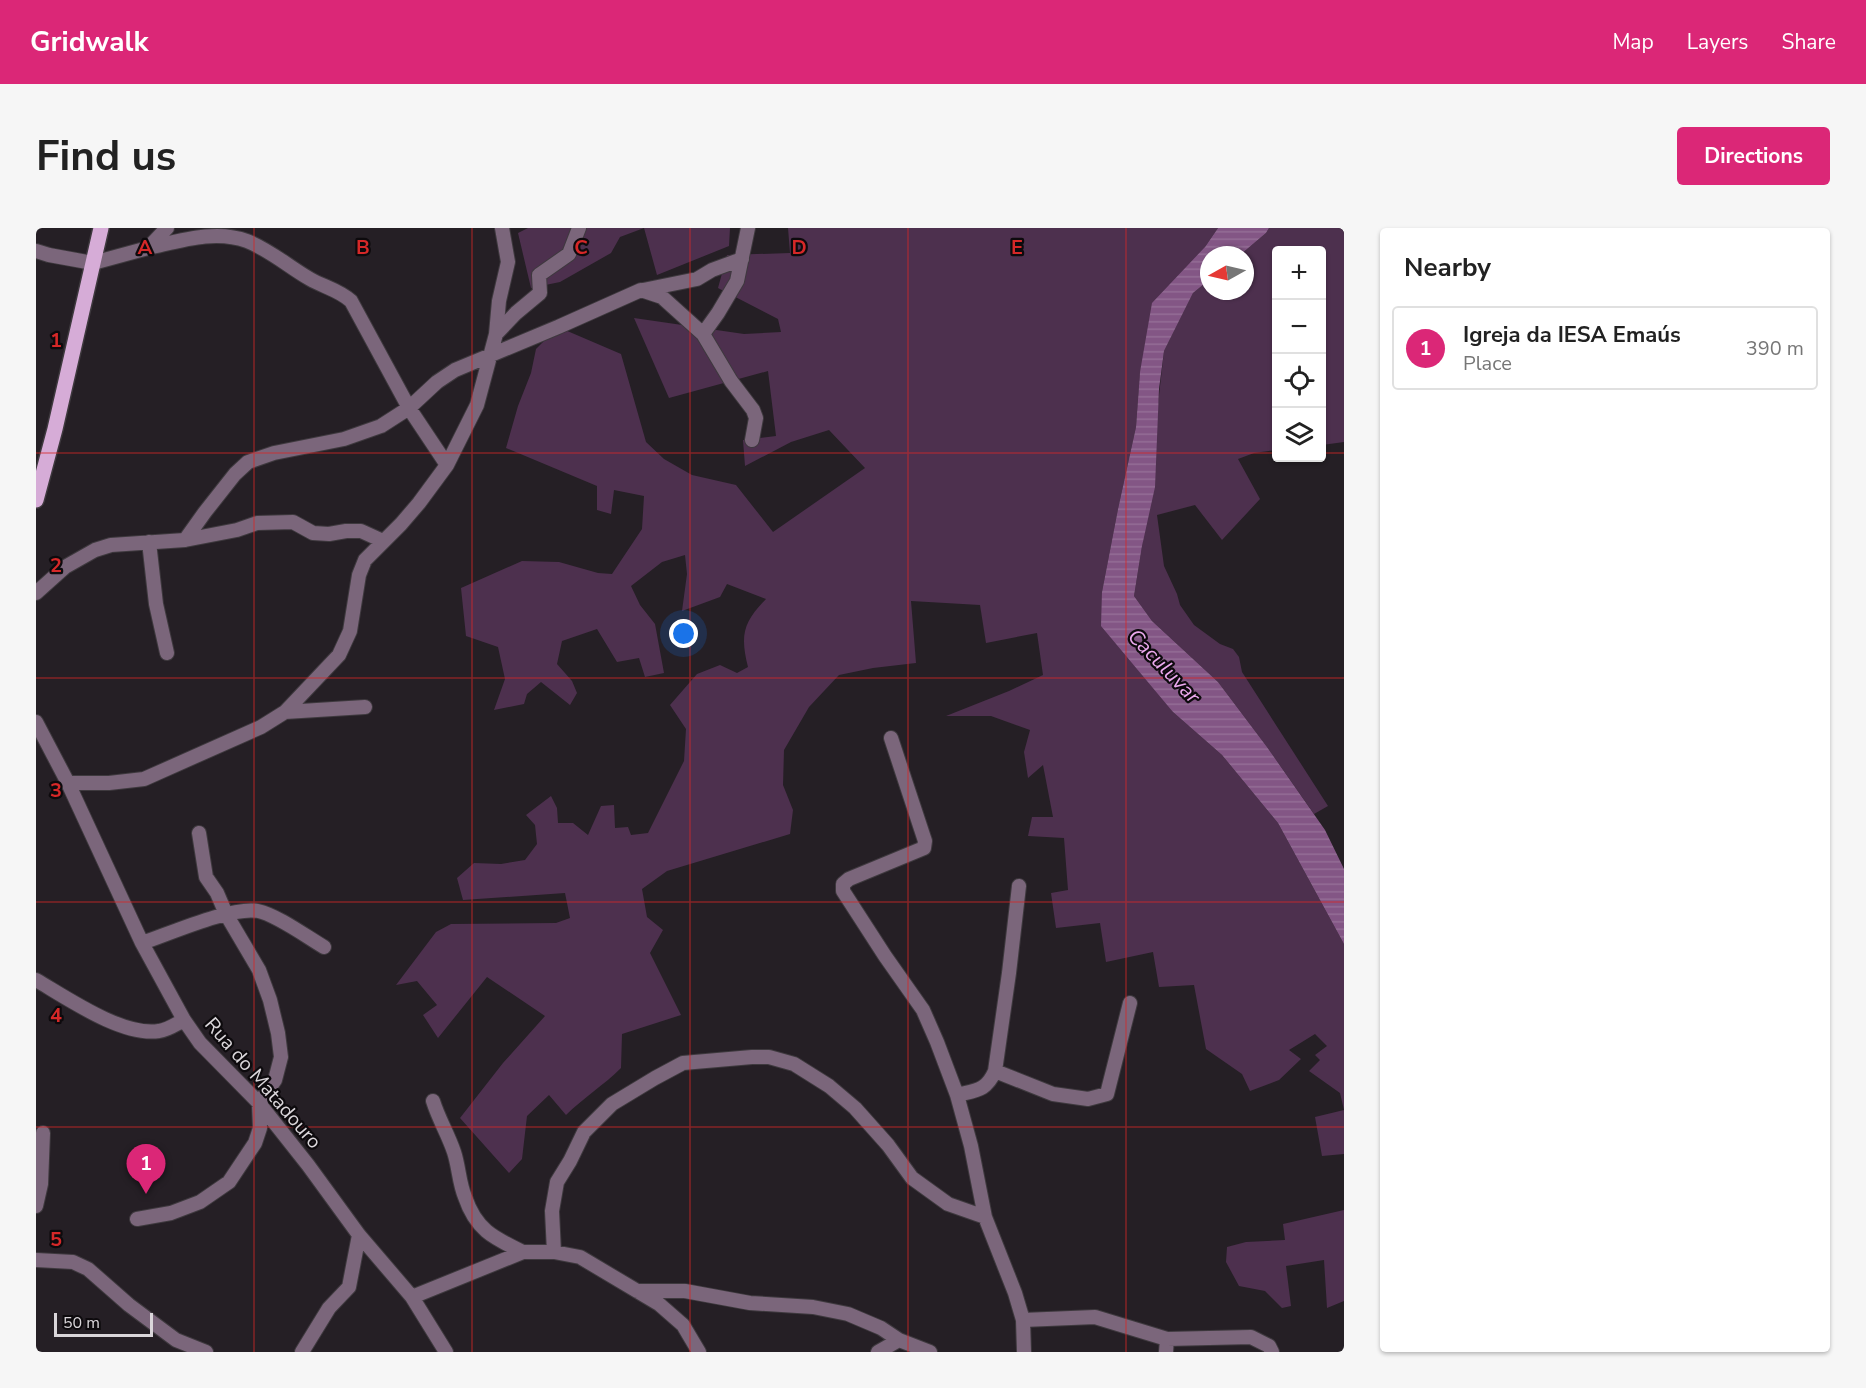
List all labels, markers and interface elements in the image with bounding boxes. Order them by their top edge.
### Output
text: Gridwalk [30,23,148,61]
text: Map [1612,28,1654,56]
text: Layers [1687,28,1748,56]
text: Share [1781,28,1836,56]
button: Directions [1677,127,1830,185]
text: Find us [36,128,176,185]
text: A [138,234,153,261]
text: B [356,234,370,261]
text: C [574,234,588,261]
text: D [791,234,807,261]
text: E [1011,234,1023,261]
north arrow [1200,246,1254,300]
map controls [1272,246,1326,462]
button: + [1272,246,1326,300]
text: Nearby [1404,250,1491,285]
button: − [1272,300,1326,354]
text: Igreja da IESA Emaús [1463,320,1681,350]
text: 1 [50,327,62,354]
text: 1 [1420,335,1432,362]
text: 390 m [1746,335,1804,362]
text: Place [1463,350,1512,377]
button: locate [1272,354,1326,408]
button: layers [1272,408,1326,462]
text: 2 [50,552,62,579]
your location [669,619,698,648]
water label: Caculuvar [1121,623,1207,710]
text: 3 [50,777,62,804]
text: 4 [50,1002,62,1029]
street label: Rua do Matadouro [198,1012,328,1154]
pin: 1 [126,1144,166,1194]
text: 5 [50,1226,62,1253]
scale bar [54,1310,153,1338]
text: 50 m [63,1312,100,1334]

